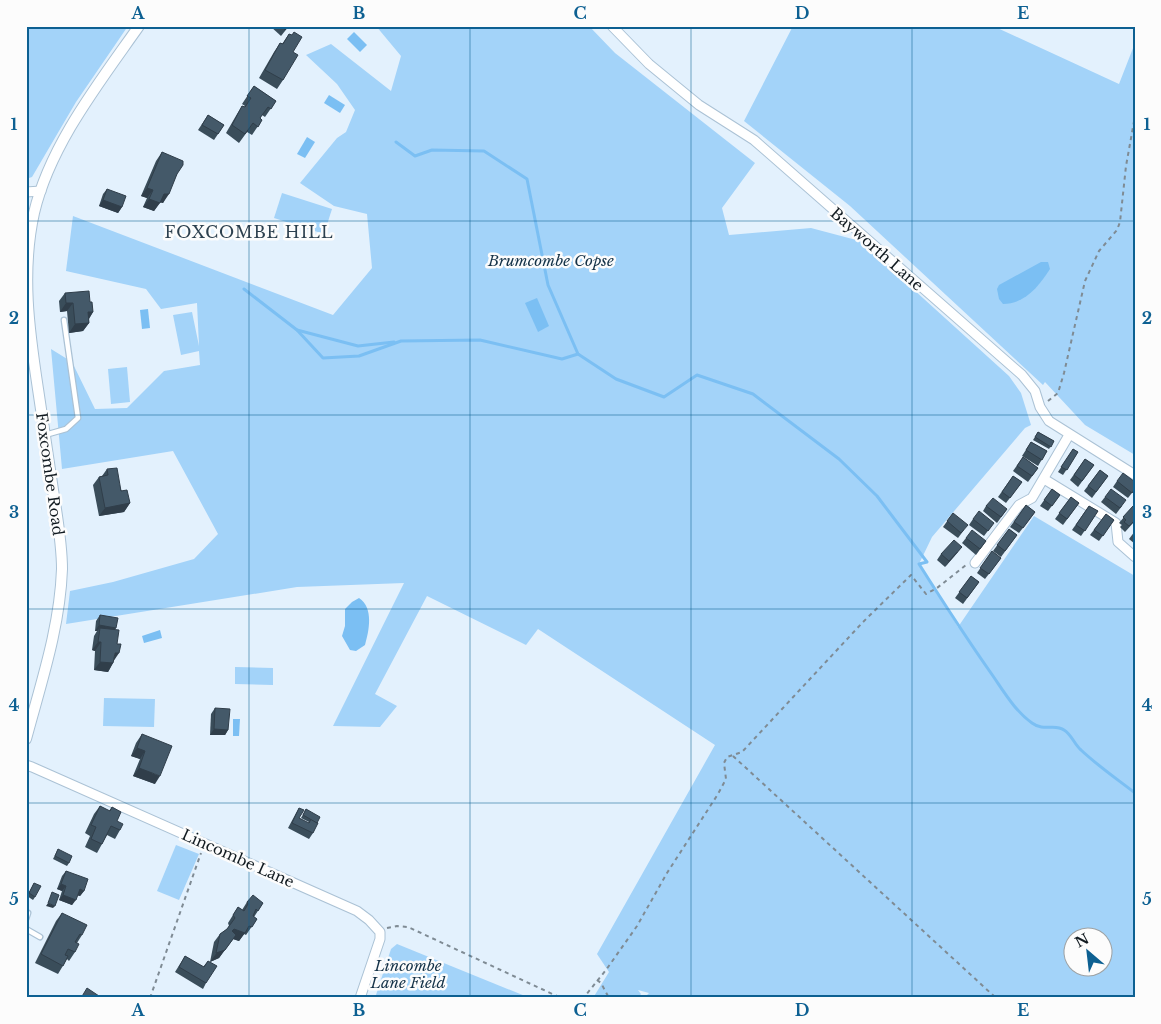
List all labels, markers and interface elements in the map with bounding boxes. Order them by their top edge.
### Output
text: A [131,3,146,23]
text: B [353,3,366,23]
text: C [573,3,587,23]
text: D [795,3,809,23]
text: E [1017,3,1029,23]
text: 1 [11,114,18,134]
text: 1 [1144,114,1151,134]
street label: Bayworth Lane [827,203,927,295]
district label: FOXCOMBE HILL [164,222,334,242]
park label: Brumcombe Copse [487,251,614,270]
text: 2 [9,308,19,328]
text: 2 [1142,308,1152,328]
street label: Foxcombe Road [32,411,68,537]
text: 3 [9,502,19,522]
text: 3 [1142,502,1152,522]
text: 4 [9,695,19,715]
text: 4 [1142,695,1152,715]
street label: Lincombe Lane [179,825,297,891]
text: 5 [9,889,19,909]
text: 5 [1142,889,1152,909]
north arrow [1064,926,1114,976]
text: N [1072,929,1092,952]
park label: Lincombe Lane Field [369,956,446,992]
text: A [131,1000,146,1020]
text: B [353,1000,366,1020]
text: C [573,1000,587,1020]
text: D [795,1000,809,1020]
text: E [1017,1000,1029,1020]

